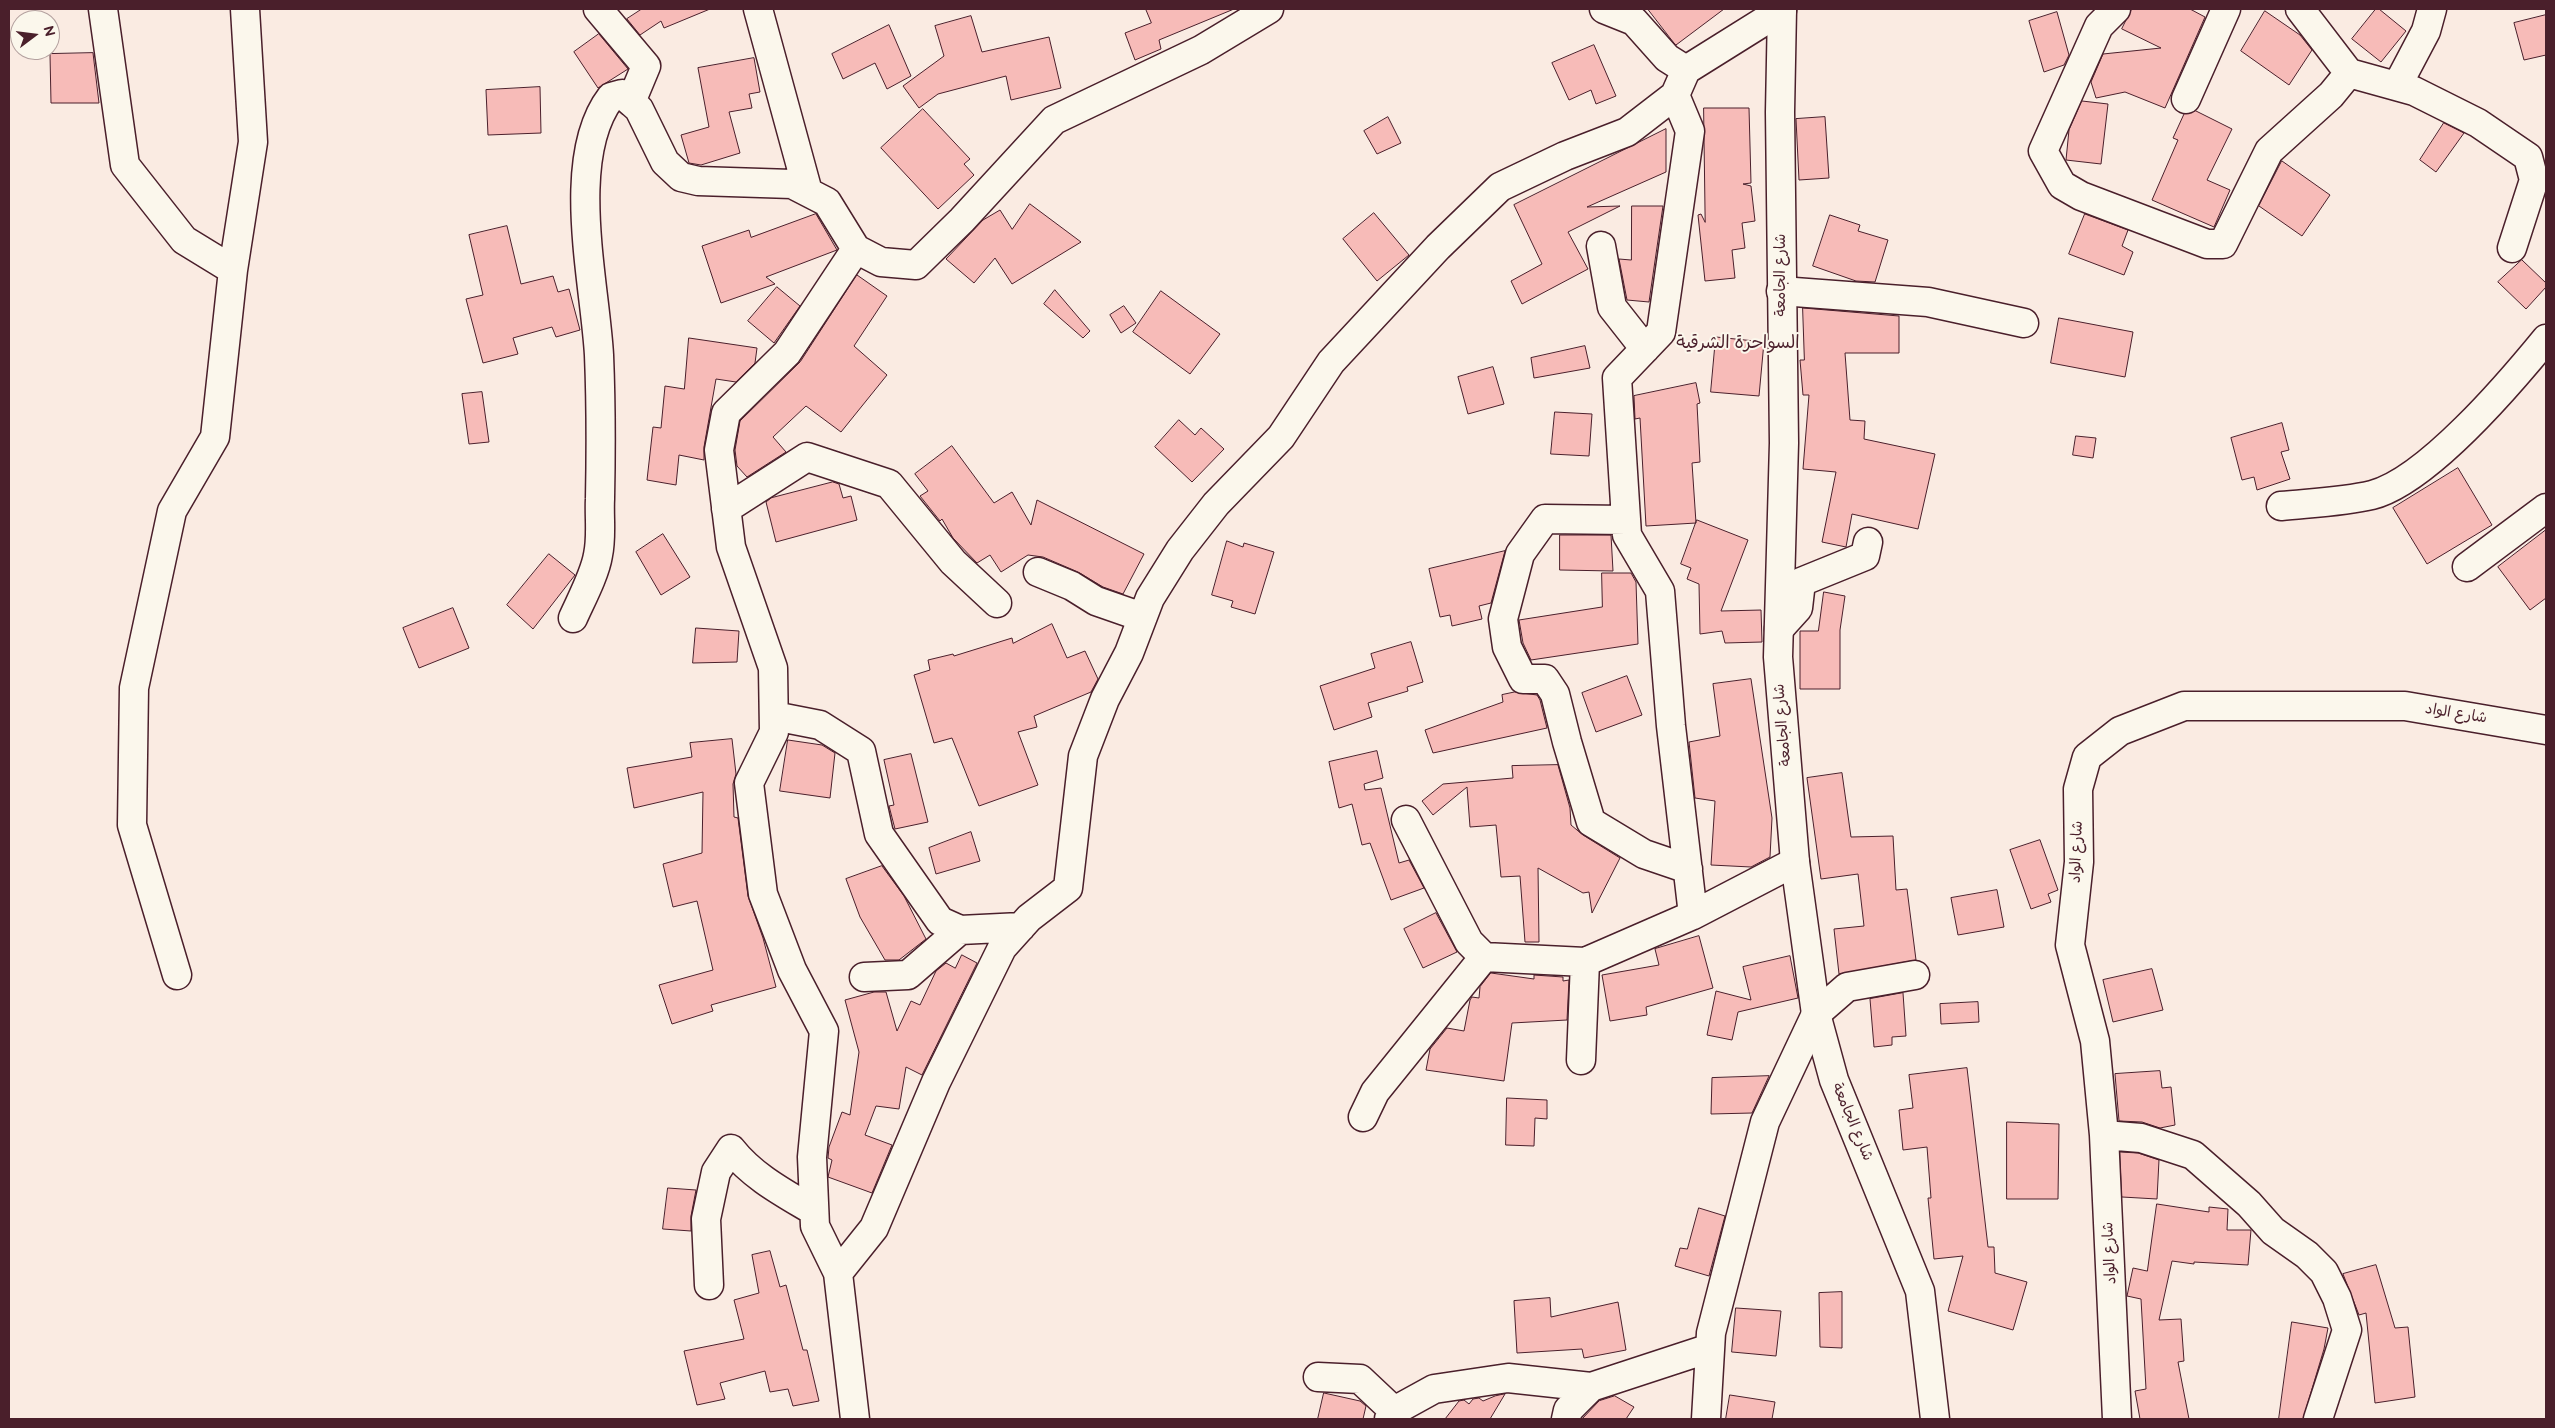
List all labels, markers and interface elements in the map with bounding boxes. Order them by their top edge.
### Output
north arrow [10,10,60,60]
text: N [39,24,59,39]
street label: شارع الجامعة [1772,234,1790,316]
district label: السواحرة الشرقية [1676,332,1800,354]
street label: شارع الجامعة [1770,683,1796,767]
street label: شارع الواد [2424,700,2488,728]
street label: شارع الواد [2067,821,2087,883]
street label: شارع الجامعة [1828,1080,1876,1164]
street label: شارع الواد [2099,1221,2121,1285]

